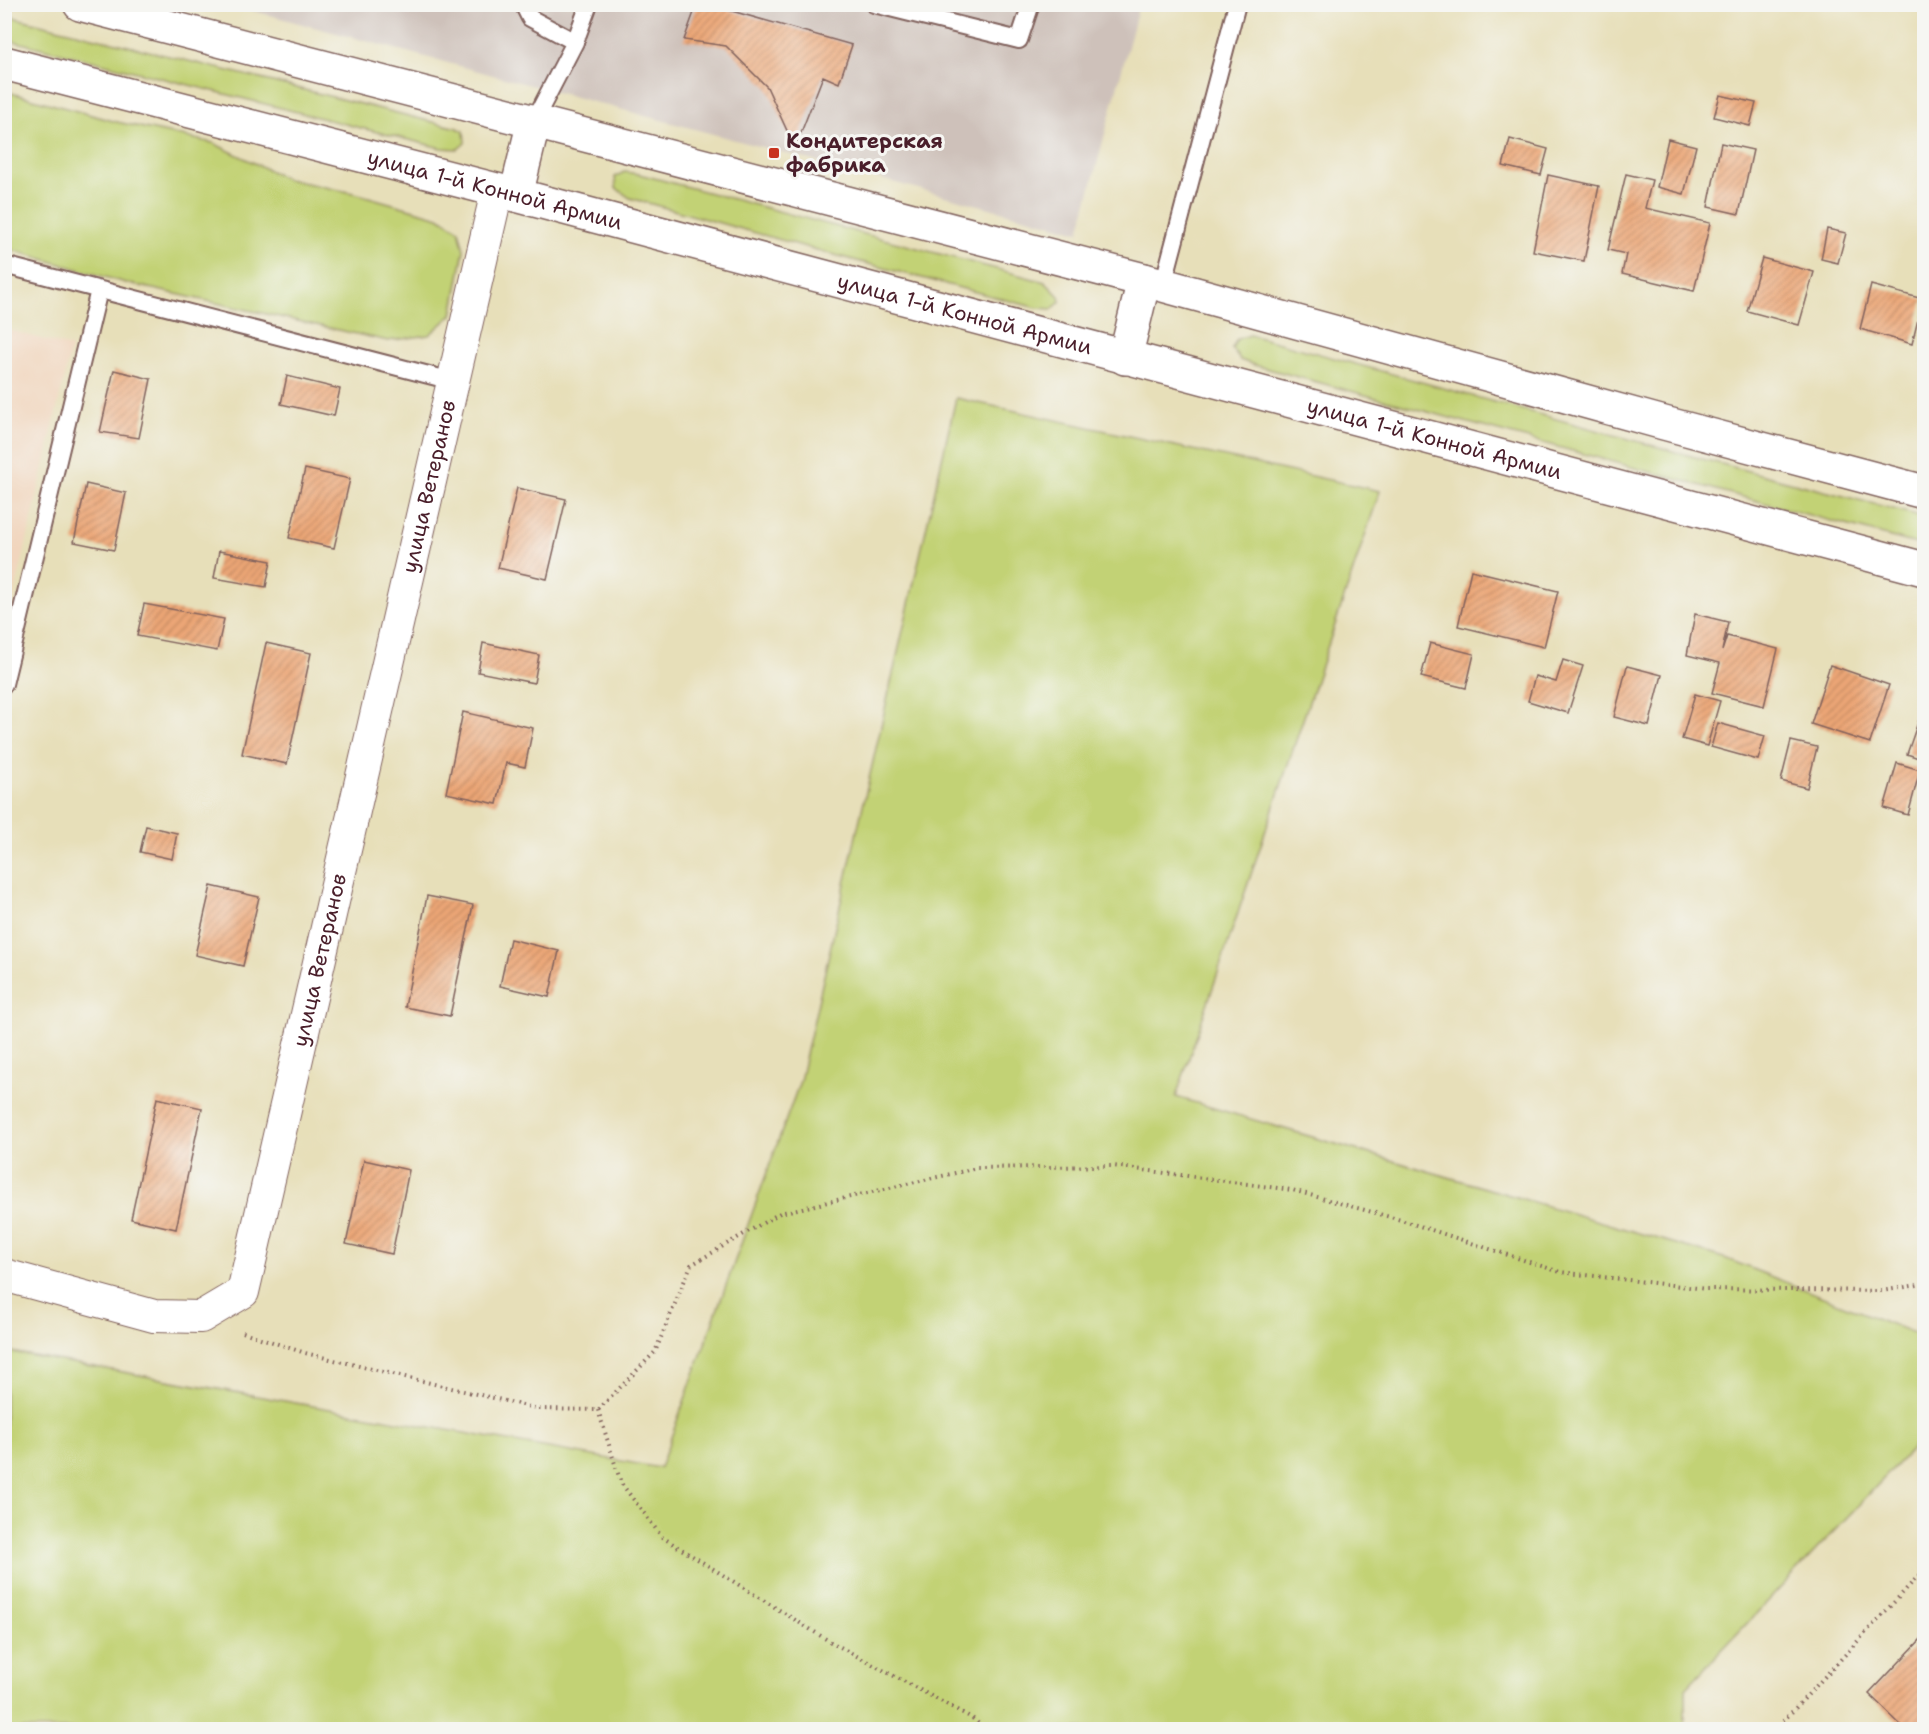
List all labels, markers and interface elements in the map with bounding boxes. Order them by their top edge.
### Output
place label: Кондитерская фабрика [786,127,943,179]
street label: улица 1-й Конной Армии [364,143,626,237]
marker: Кондитерская фабрика [767,146,781,160]
street label: улица 1-й Конной Армии [834,267,1095,361]
street label: улица 1-й Конной Армии [1304,392,1565,486]
street label: улица Ветеранов [395,397,462,576]
street label: улица Ветеранов [286,871,353,1049]

